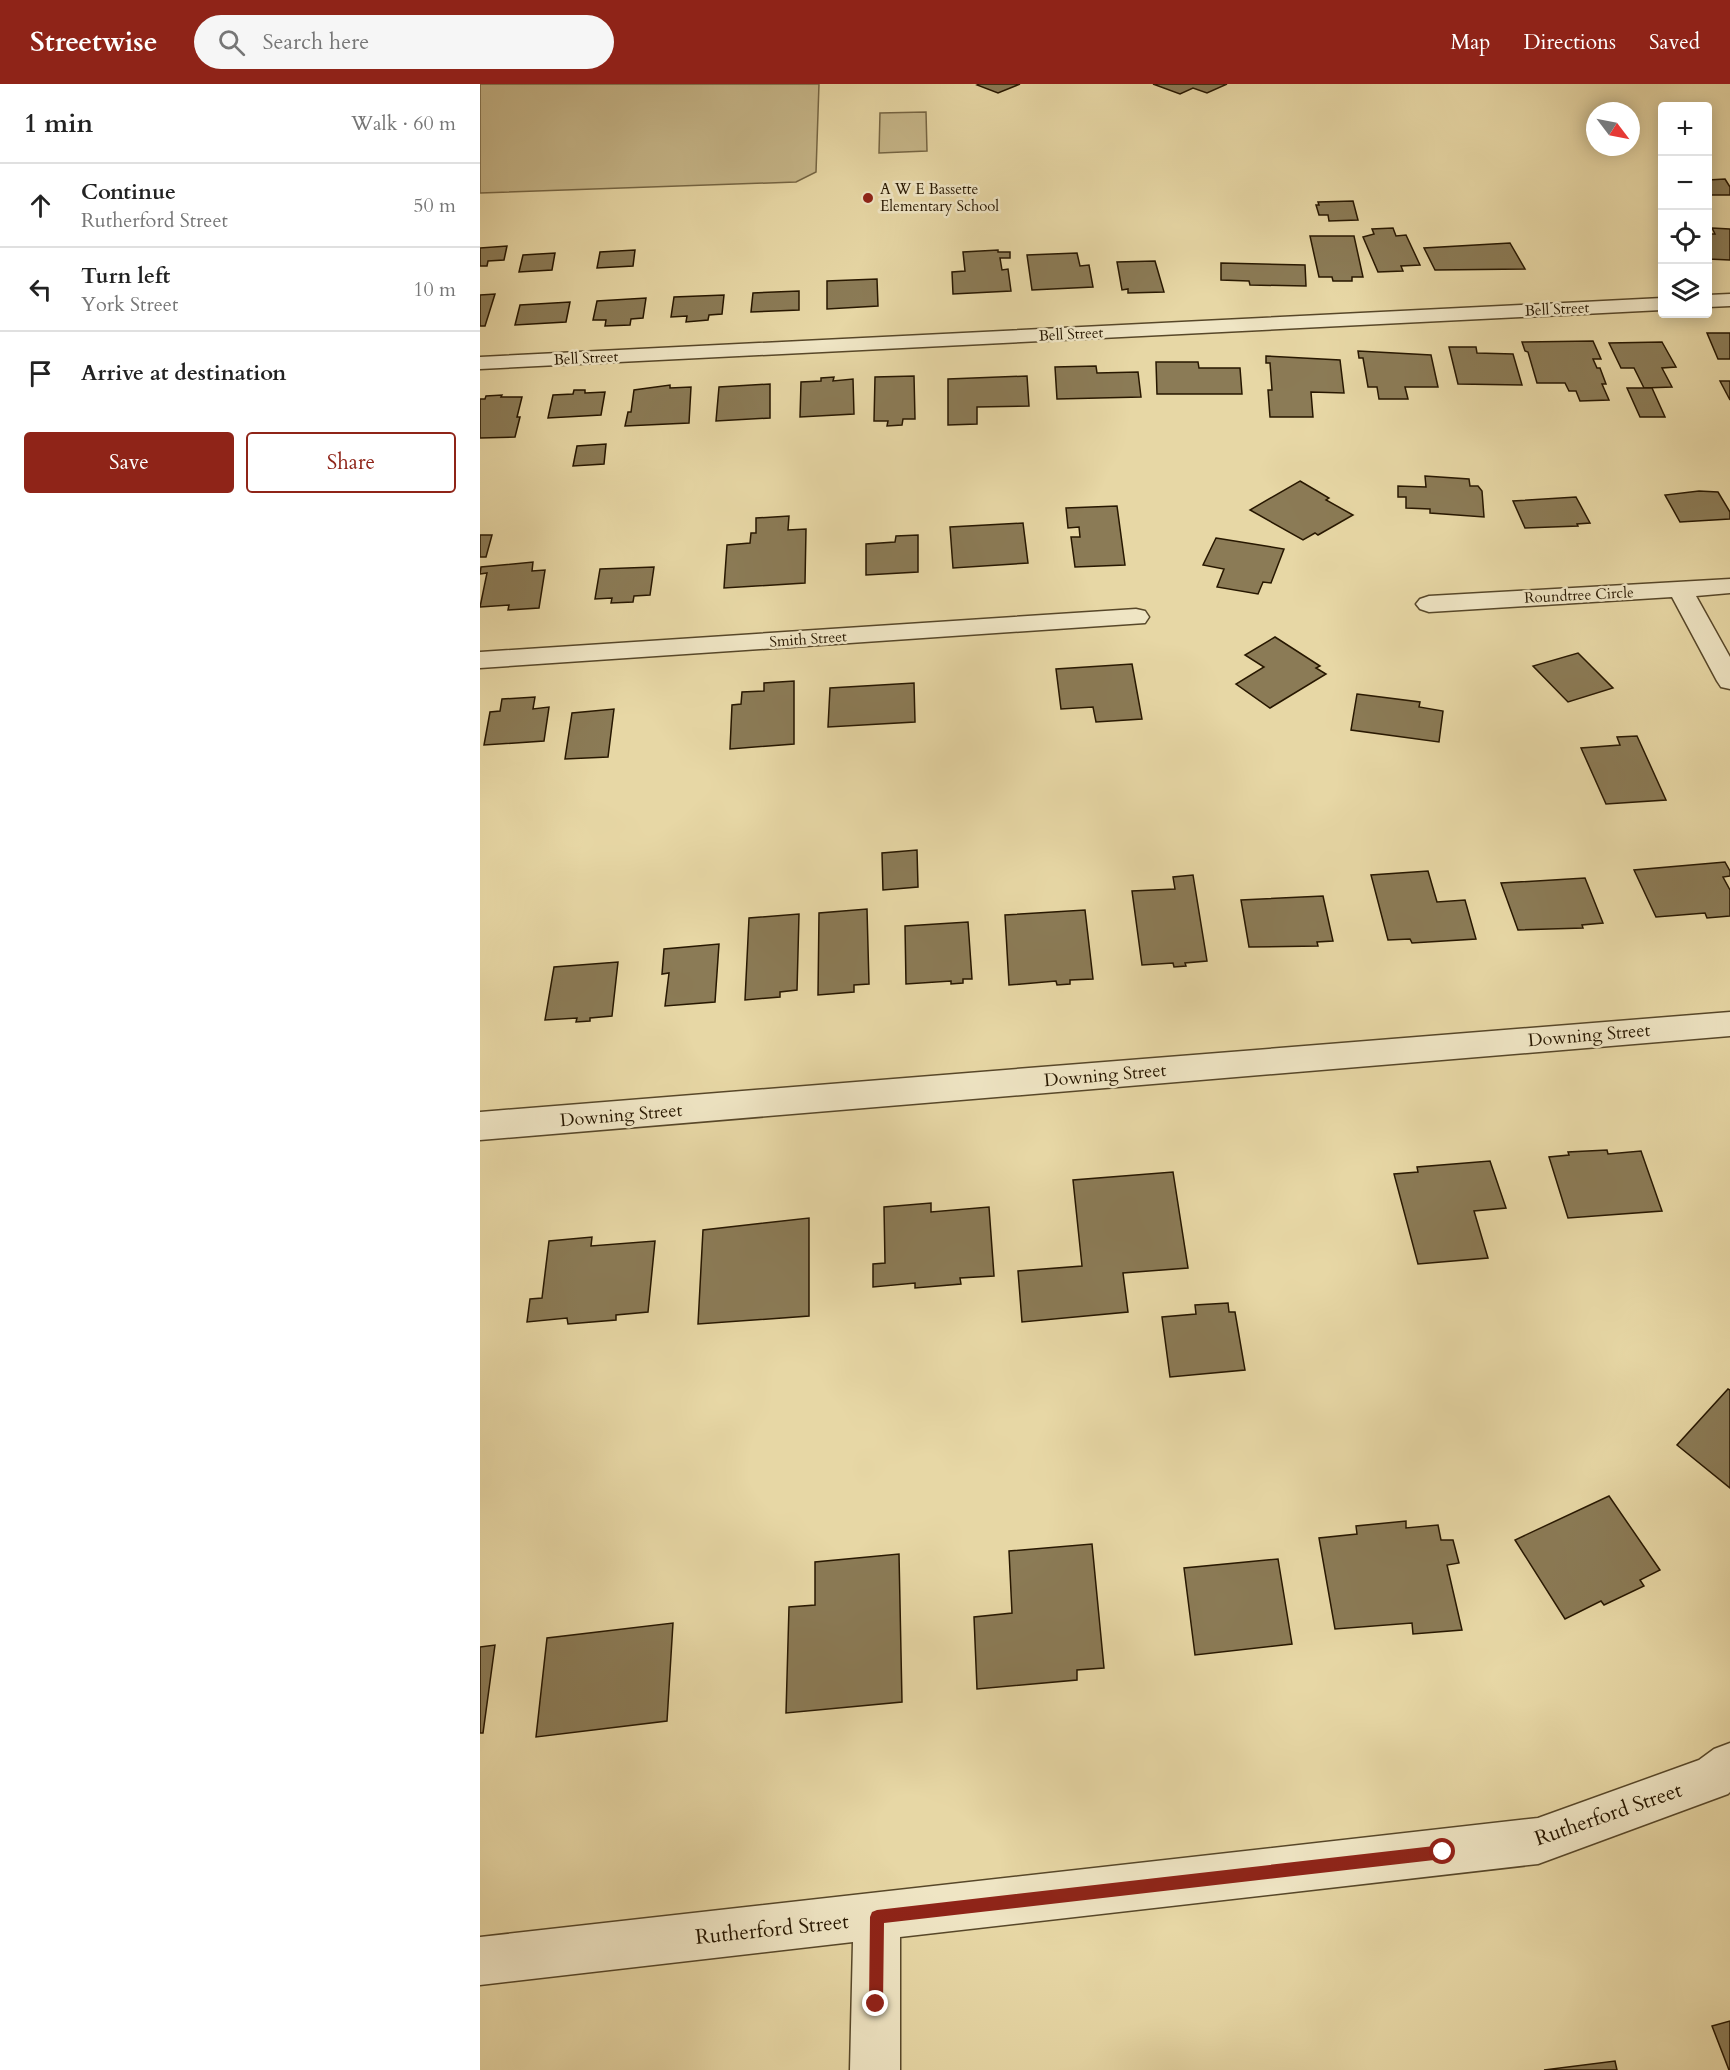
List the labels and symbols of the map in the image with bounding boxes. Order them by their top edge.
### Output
north arrow [1586,102,1640,156]
place label: A W E Bassette Elementary School [880,179,999,216]
marker: A W E Bassette Elementary School [861,191,875,205]
street label: Bell Street [1524,297,1590,321]
street label: Bell Street [1038,322,1104,346]
street label: Bell Street [553,346,619,370]
street label: Roundtree Circle [1524,582,1635,608]
street label: Smith Street [769,626,848,652]
street label: Downing Street [1527,1018,1651,1053]
street label: Downing Street [1043,1058,1167,1093]
street label: Downing Street [559,1098,683,1133]
street label: Rutherford Street [1531,1776,1686,1853]
route start [1429,1838,1455,1864]
street label: Rutherford Street [694,1907,851,1952]
route end [862,1990,888,2016]

